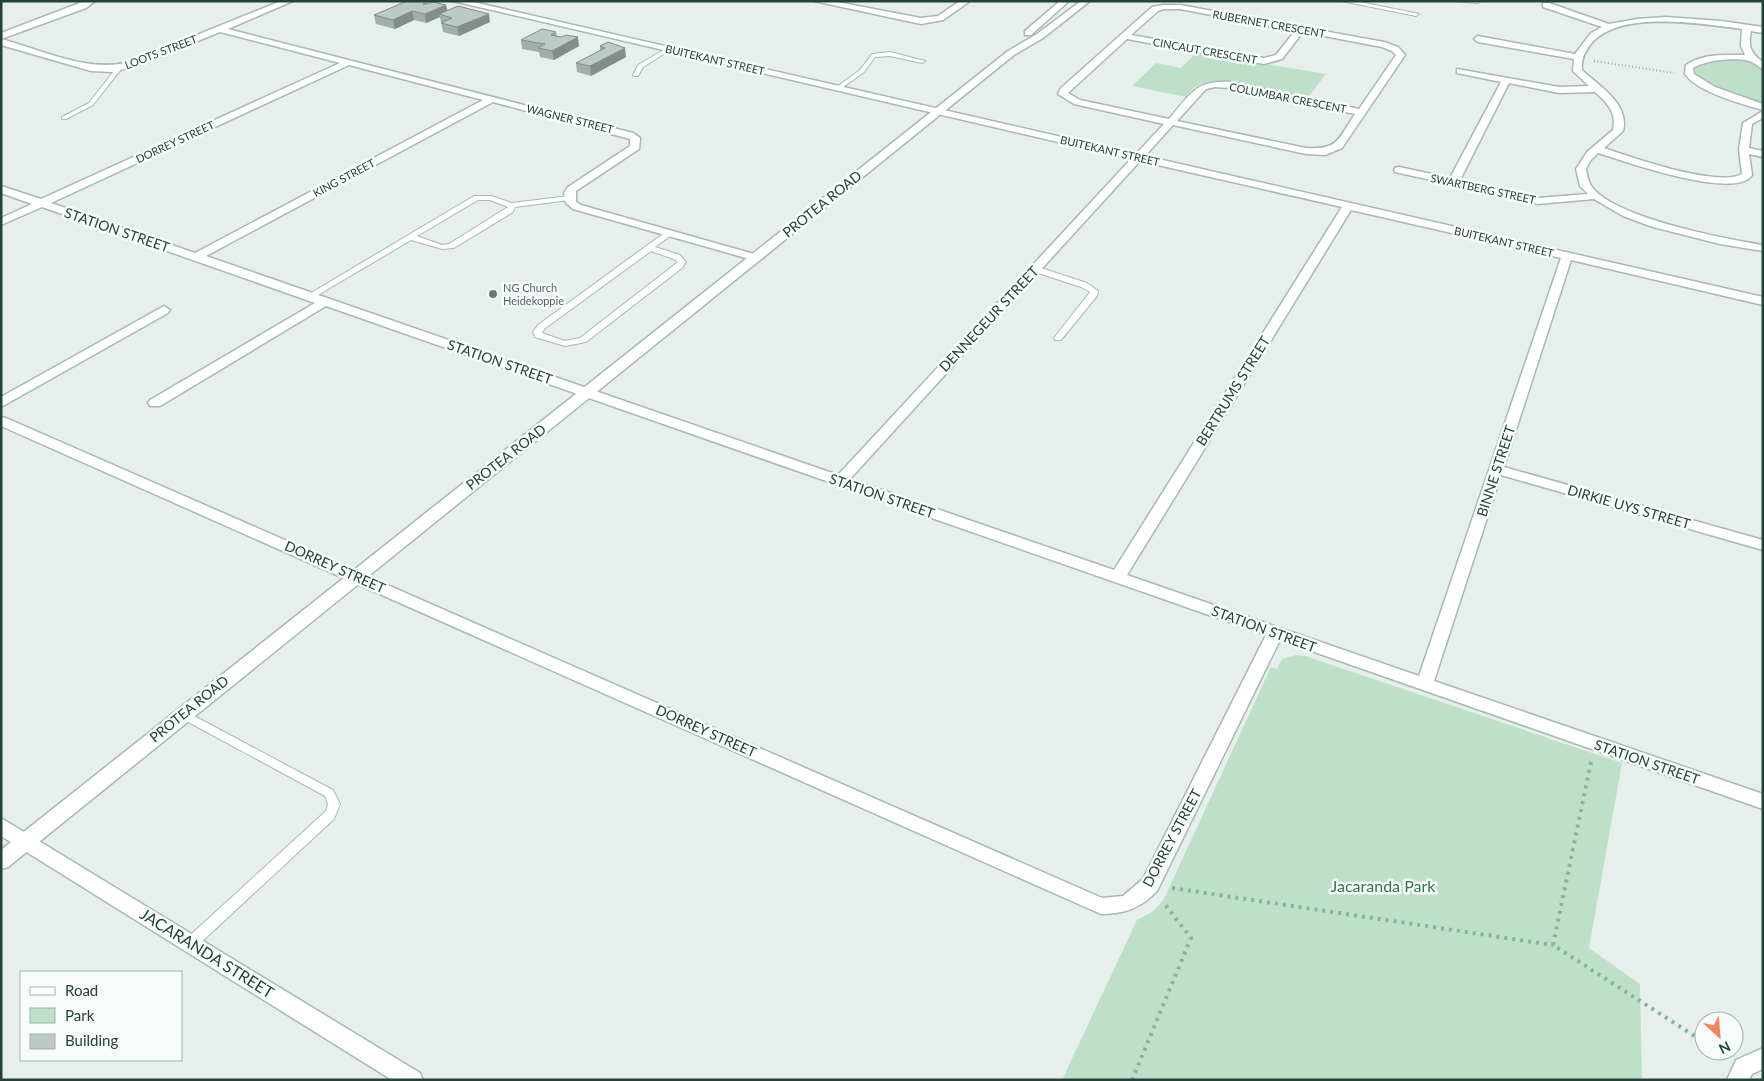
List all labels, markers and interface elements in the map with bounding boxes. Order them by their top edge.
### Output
street label: RUBERNET CRESCENT [1212,7,1327,40]
street label: LOOTS STREET [123,32,199,71]
street label: CINCAUT CRESCENT [1152,35,1259,66]
street label: BUITEKANT STREET [664,42,767,77]
street label: COLUMBAR CRESCENT [1228,80,1348,115]
street label: WAGNER STREET [525,101,615,136]
street label: DORREY STREET [133,117,217,165]
street label: BUITEKANT STREET [1059,133,1162,168]
street label: KING STREET [311,156,377,199]
street label: PROTEA ROAD [779,167,865,241]
street label: SWARTBERG STREET [1429,171,1537,206]
street label: STATION STREET [62,204,173,256]
street label: BUITEKANT STREET [1453,224,1556,259]
street label: DENNEGEUR STREET [935,262,1042,375]
place label: NG Church Heidekoppie [503,281,564,307]
marker: NG Church Heidekoppie [487,288,499,300]
street label: BERTRUMS STREET [1192,332,1274,449]
street label: STATION STREET [445,336,556,388]
street label: PROTEA ROAD [462,420,549,493]
street label: BINNE STREET [1473,422,1519,519]
street label: STATION STREET [827,470,938,522]
street label: DIRKIE UYS STREET [1566,481,1693,532]
street label: DORREY STREET [282,537,389,597]
street label: STATION STREET [1210,602,1319,656]
street label: PROTEA ROAD [146,672,232,746]
street label: DORREY STREET [653,701,760,761]
street label: STATION STREET [1592,736,1703,788]
street label: DORREY STREET [1139,785,1205,890]
park label: Jacaranda Park [1331,876,1436,895]
street label: JACARANDA STREET [137,904,278,1002]
legend [20,971,182,1061]
text: Road [65,981,98,999]
text: Park [65,1006,95,1024]
north arrow [1694,1011,1744,1061]
text: Building [65,1031,118,1049]
text: N [1716,1038,1733,1058]

